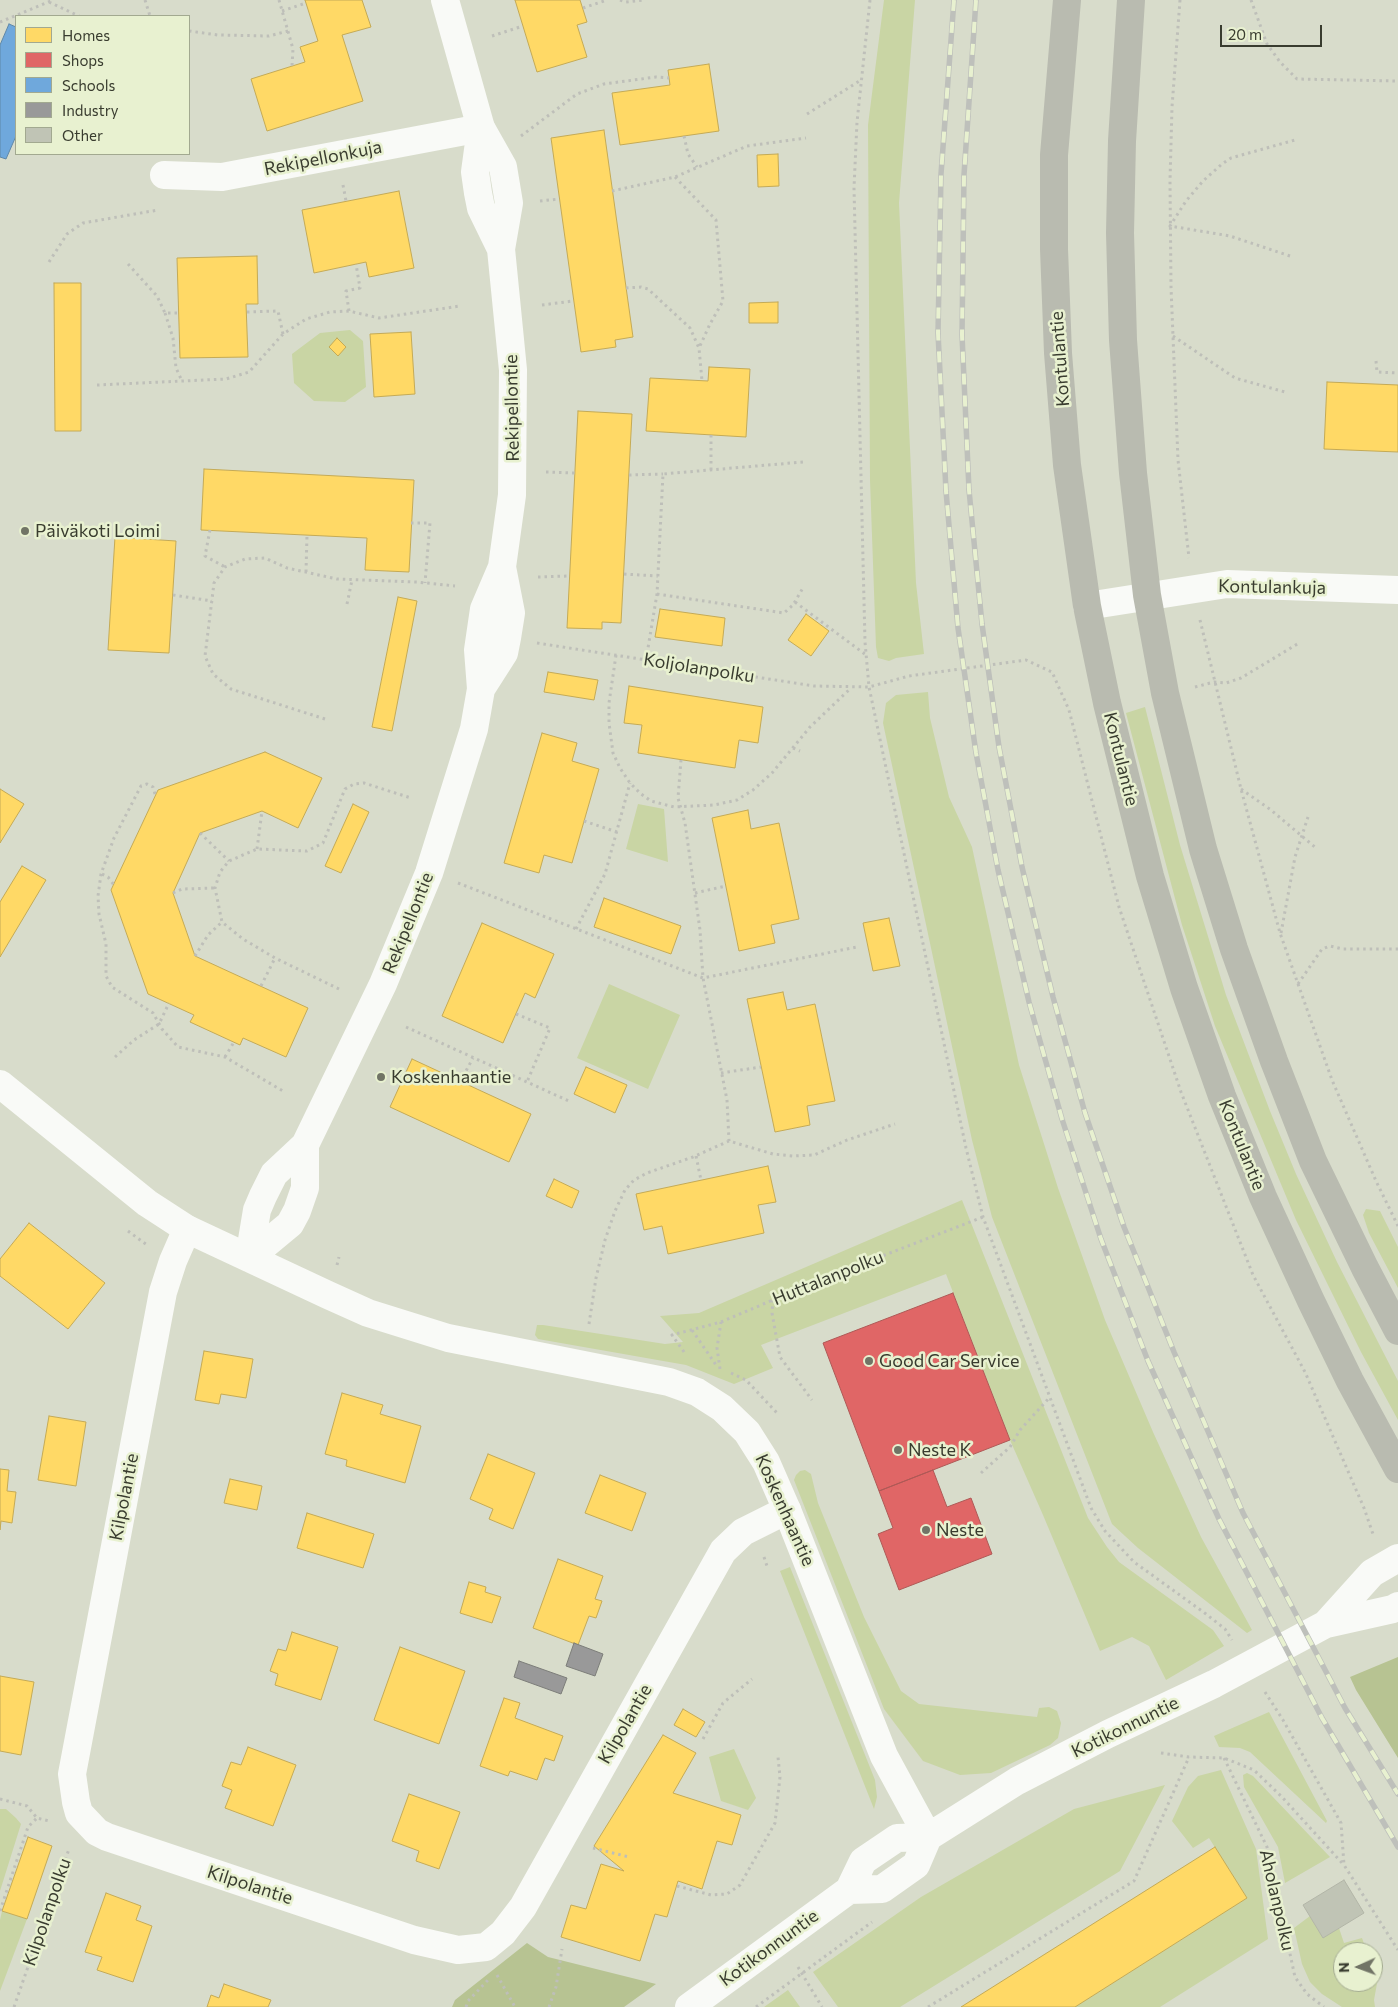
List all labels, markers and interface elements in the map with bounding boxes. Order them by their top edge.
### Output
legend [15,15,190,155]
scale bar [1223,15,1326,47]
text: 20 m [1228,25,1262,43]
text: Homes [62,26,110,44]
text: Shops [62,51,104,69]
text: Schools [62,76,115,94]
text: Industry [62,101,119,119]
text: Other [62,126,103,144]
street label: Rekipellonkuja [262,136,384,180]
street label: Kontulantie [1046,310,1074,408]
street label: Rekipellontie [500,354,524,462]
place label: Päiväkoti Loimi [35,520,160,542]
marker: Päiväkoti Loimi [19,525,31,537]
street label: Kontulankuja [1218,575,1326,599]
street label: Koljolanpolku [642,649,756,687]
street label: Kontulantie [1099,710,1143,808]
street label: Rekipellontie [378,869,438,977]
place label: Koskenhaantie [391,1066,511,1088]
marker: Koskenhaantie [375,1071,387,1083]
street label: Kontulantie [1214,1097,1270,1193]
street label: Huttalanpolku [769,1246,887,1310]
place label: Good Car Service [879,1350,1019,1372]
marker: Good Car Service [863,1355,875,1367]
place label: Neste K [908,1439,971,1461]
marker: Neste K [892,1444,904,1456]
street label: Koskenhaantie [751,1451,819,1569]
street label: Kilpolantie [105,1452,143,1542]
place label: Neste [936,1519,984,1541]
marker: Neste [920,1524,932,1536]
street label: Kilpolantie [594,1680,656,1768]
street label: Kotikonnuntie [1068,1692,1182,1762]
street label: Aholanpolku [1255,1847,1299,1953]
street label: Kilpolanpolku [18,1855,76,1969]
street label: Kilpolantie [205,1861,295,1909]
street label: Kotikonnuntie [715,1905,823,1991]
north arrow [1333,1942,1383,1992]
text: N [1335,1962,1352,1973]

